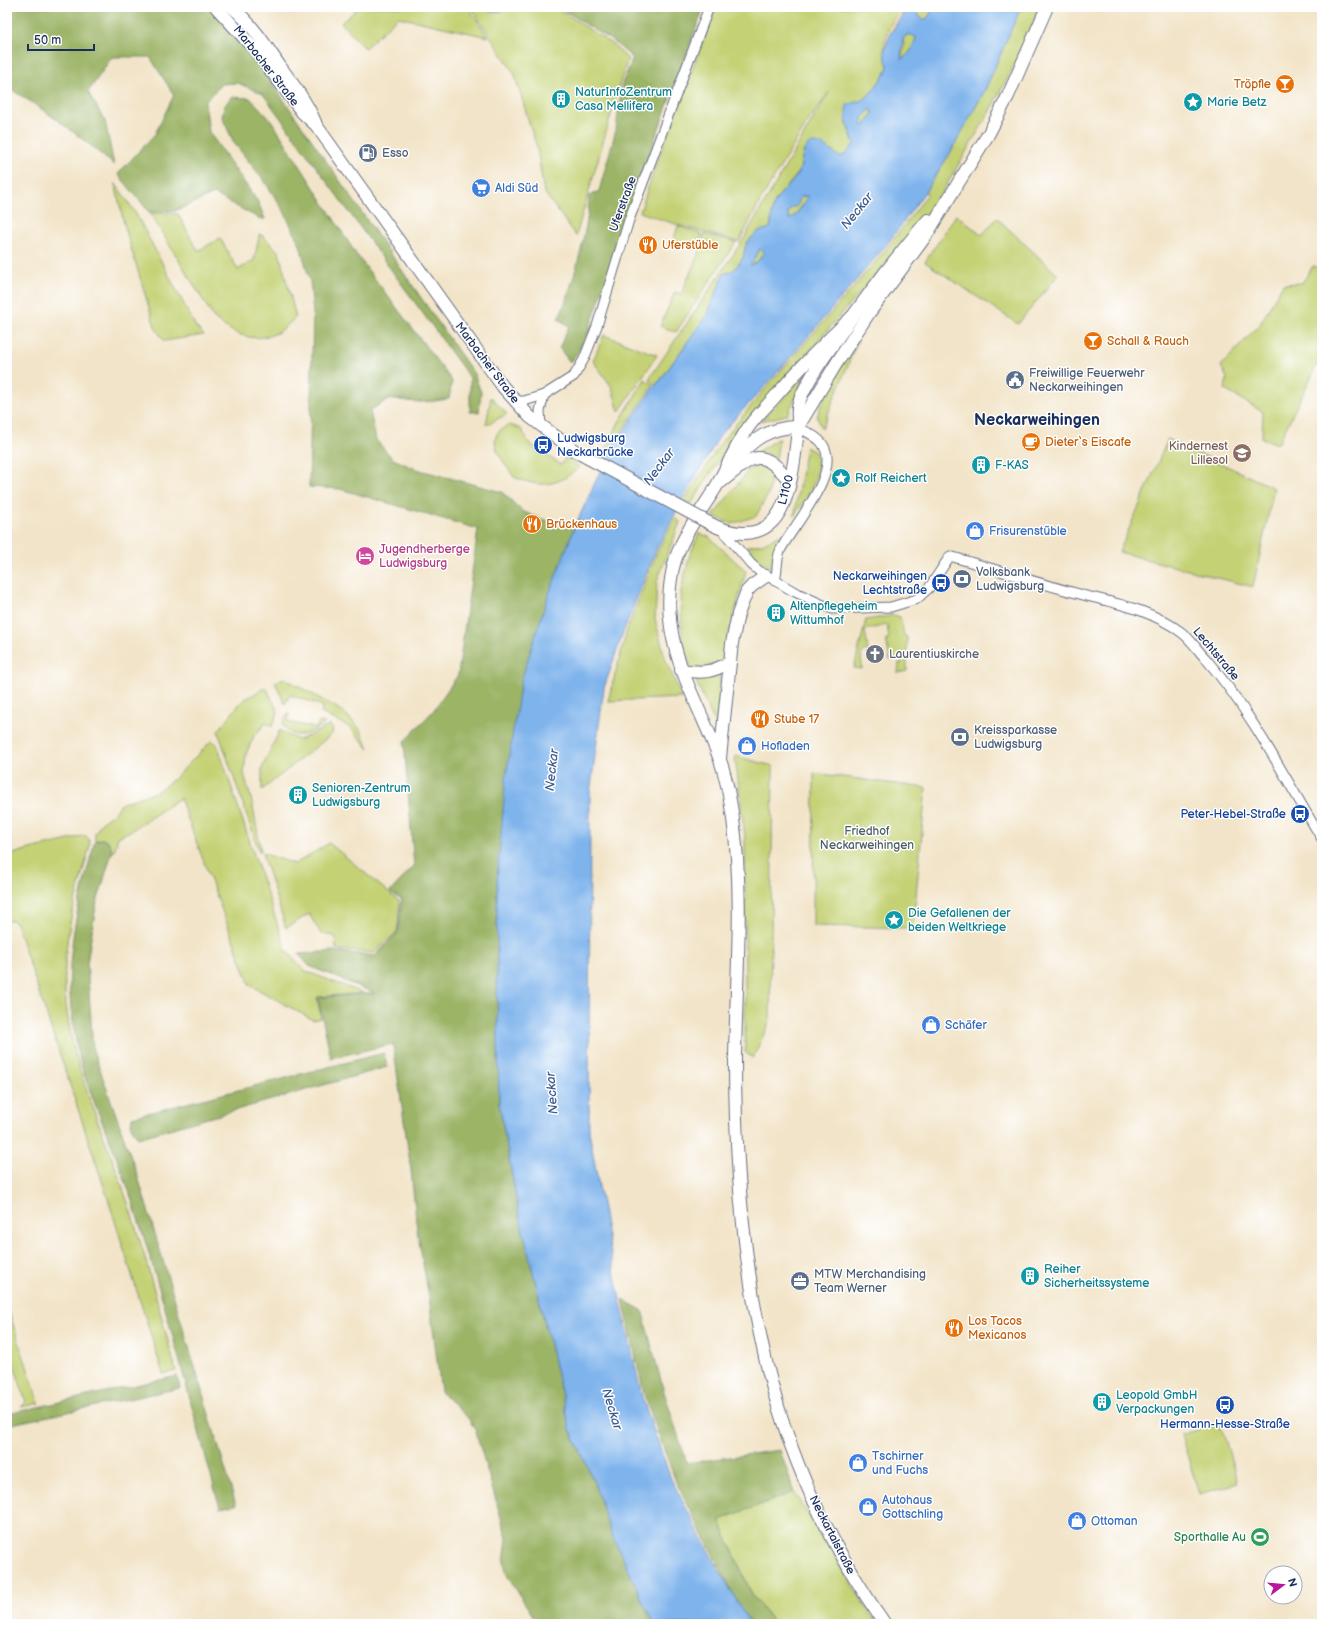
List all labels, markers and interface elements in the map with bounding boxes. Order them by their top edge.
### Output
street label: Marbacher Straße [230,23,302,109]
scale bar [28,26,94,52]
text: 50 m [34,33,61,48]
bar icon: Tröpfle [1274,73,1296,95]
place label: Tröpfle [1234,77,1271,92]
place label: NaturInfoZentrum Casa Mellifera [575,85,672,114]
building icon: NaturInfoZentrum Casa Mellifera [550,88,572,110]
place icon: Marie Betz [1182,91,1204,113]
place label: Marie Betz [1207,95,1267,110]
fuel station icon: Esso [357,142,379,164]
place label: Esso [382,146,409,161]
street label: Uferstraße [606,174,640,234]
supermarket icon: Aldi Süd [470,177,492,199]
place label: Aldi Süd [495,181,539,196]
water label: Neckar [837,188,877,233]
restaurant icon: Uferstüble [637,234,659,256]
place label: Uferstüble [662,238,718,253]
street label: Marbacher Straße [451,319,523,407]
bar icon: Schall & Rauch [1082,330,1104,352]
place label: Schall & Rauch [1107,334,1189,349]
place label: Freiwillige Feuerwehr Neckarweihingen [1029,366,1145,395]
public building icon: Freiwillige Feuerwehr Neckarweihingen [1004,369,1026,391]
district label: Neckarweihingen [974,411,1100,430]
place label: Ludwigsburg Neckarbrücke [557,431,633,460]
cafe icon: Dieter‘s Eiscafe [1020,431,1042,453]
bus stop icon: Ludwigsburg Neckarbrücke [532,434,554,456]
place label: Dieter‘s Eiscafe [1045,435,1131,450]
place label: Kindernest Lillesol [1169,439,1228,468]
school or university icon: Kindernest Lillesol [1231,442,1253,464]
water label: Neckar [640,444,679,489]
building icon: F-KAS [970,454,992,476]
place label: F-KAS [995,458,1029,473]
place icon: Rolf Reichert [830,467,852,489]
place label: Rolf Reichert [855,471,927,486]
street label: L1100 [775,473,797,507]
restaurant icon: Brückenhaus [521,513,543,535]
place label: Brückenhaus [546,517,617,532]
shop icon: Frisurenstüble [964,520,986,542]
place label: Frisurenstüble [989,524,1067,539]
place label: Jugendherberge Ludwigsburg [379,542,470,571]
hotel icon: Jugendherberge Ludwigsburg [354,545,376,567]
place label: Volksbank Ludwigsburg [976,565,1044,594]
bank icon: Volksbank Ludwigsburg [951,568,973,590]
place label: Neckarweihingen Lechtstraße [833,569,927,598]
bus stop icon: Neckarweihingen Lechtstraße [930,572,952,594]
place label: Altenpflegeheim Wittumhof [790,599,878,628]
building icon: Altenpflegeheim Wittumhof [765,602,787,624]
street label: Lechtstraße [1190,624,1242,684]
church icon: Laurentiuskirche [864,643,886,665]
place label: Laurentiuskirche [889,647,979,662]
restaurant icon: Stube 17 [749,708,771,730]
place label: Stube 17 [774,712,819,727]
place label: Kreissparkasse Ludwigsburg [974,723,1057,752]
bank icon: Kreissparkasse Ludwigsburg [949,726,971,748]
shop icon: Hofladen [736,735,758,757]
place label: Hofladen [761,739,810,754]
water label: Neckar [542,747,562,792]
place label: Senioren-Zentrum Ludwigsburg [312,781,411,810]
building icon: Senioren-Zentrum Ludwigsburg [287,784,309,806]
bus stop icon: Peter-Hebel-Straße [1289,803,1311,825]
place label: Peter-Hebel-Straße [1181,807,1286,822]
park label: Friedhof Neckarweihingen [820,824,914,853]
place label: Die Gefallenen der beiden Weltkriege [908,906,1011,935]
place icon: Die Gefallenen der beiden Weltkriege [883,909,905,931]
shop icon: Schäfer [920,1014,942,1036]
place label: Schäfer [945,1018,987,1033]
water label: Neckar [542,1070,561,1115]
place label: Reiher Sicherheitssysteme [1044,1262,1149,1291]
building icon: Reiher Sicherheitssysteme [1019,1265,1041,1287]
place label: MTW Merchandising Team Werner [814,1267,926,1296]
office icon: MTW Merchandising Team Werner [789,1270,811,1292]
place label: Los Tacos Mexicanos [968,1314,1027,1343]
restaurant icon: Los Tacos Mexicanos [943,1317,965,1339]
water label: Neckar [598,1386,626,1433]
place label: Leopold GmbH Verpackungen [1116,1388,1198,1417]
building icon: Leopold GmbH Verpackungen [1091,1391,1113,1413]
bus stop icon: Hermann-Hesse-Straße [1214,1394,1236,1416]
place label: Hermann-Hesse-Straße [1160,1417,1290,1432]
place label: Tschirner und Fuchs [872,1449,928,1478]
shop icon: Tschirner und Fuchs [847,1452,869,1474]
street label: Neckartalstraße [806,1493,858,1577]
place label: Autohaus Gottschling [882,1493,943,1522]
shop icon: Autohaus Gottschling [857,1496,879,1518]
shop icon: Ottoman [1066,1510,1088,1532]
place label: Ottoman [1091,1514,1138,1529]
sports icon: Sporthalle Au [1249,1526,1271,1548]
place label: Sporthalle Au [1174,1530,1246,1545]
north arrow [1263,1565,1303,1605]
text: N [1285,1577,1300,1588]

